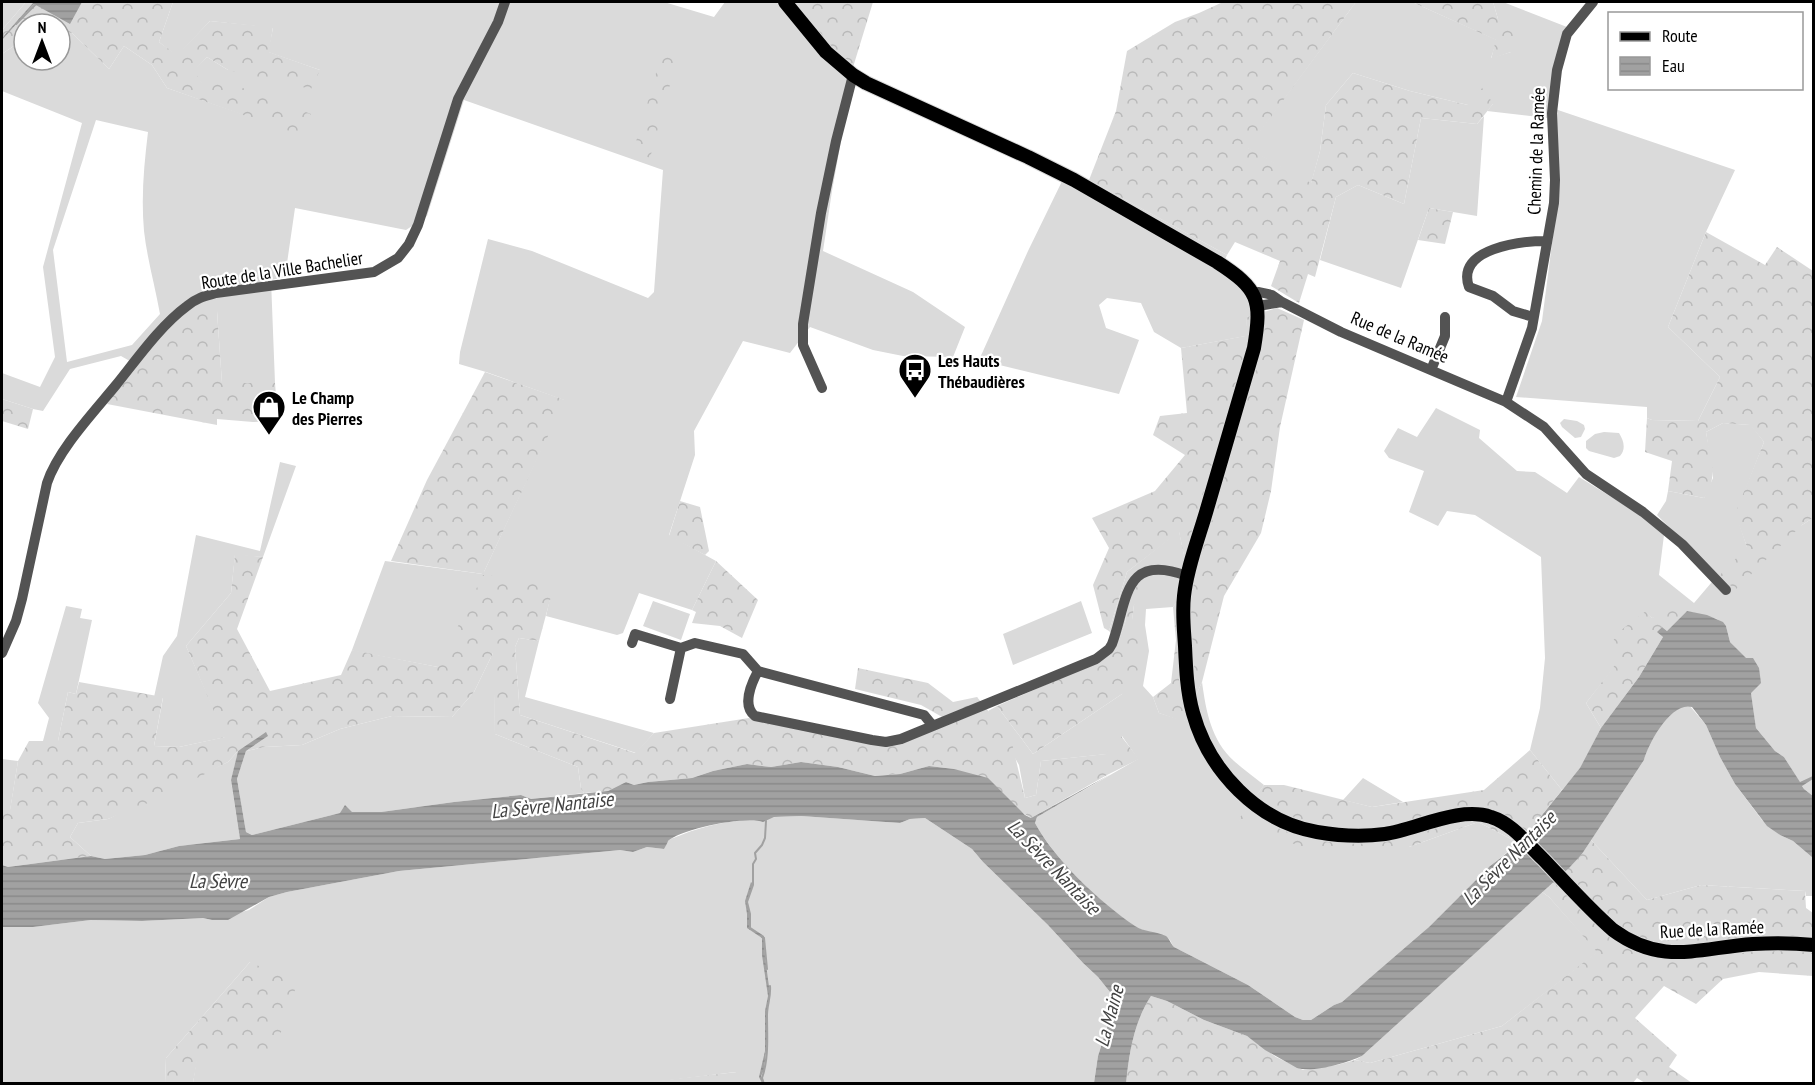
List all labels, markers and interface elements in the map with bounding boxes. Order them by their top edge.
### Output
north arrow [12,12,72,72]
legend [1608,12,1803,90]
text: N [38,17,46,37]
text: Route [1662,24,1698,47]
text: Eau [1662,54,1685,77]
street label: Chemin de la Ramée [1522,87,1550,215]
street label: Route de la Ville Bachelier [200,246,364,294]
street label: Rue de la Ramée [1348,306,1452,368]
place label: Les Hauts Thébaudières [938,349,1025,393]
bus stop icon: Les Hauts Thébaudières [897,352,933,399]
place label: Le Champ des Pierres [292,386,363,430]
shop icon: Le Champ des Pierres [251,389,287,436]
water label: La Sèvre Nantaise [490,785,616,824]
water label: La Sèvre Nantaise [1456,804,1563,911]
water label: La Sèvre Nantaise [1002,814,1107,921]
water label: La Sèvre [189,868,249,894]
street label: Rue de la Ramée [1659,915,1765,943]
water label: La Maine [1088,981,1130,1049]

